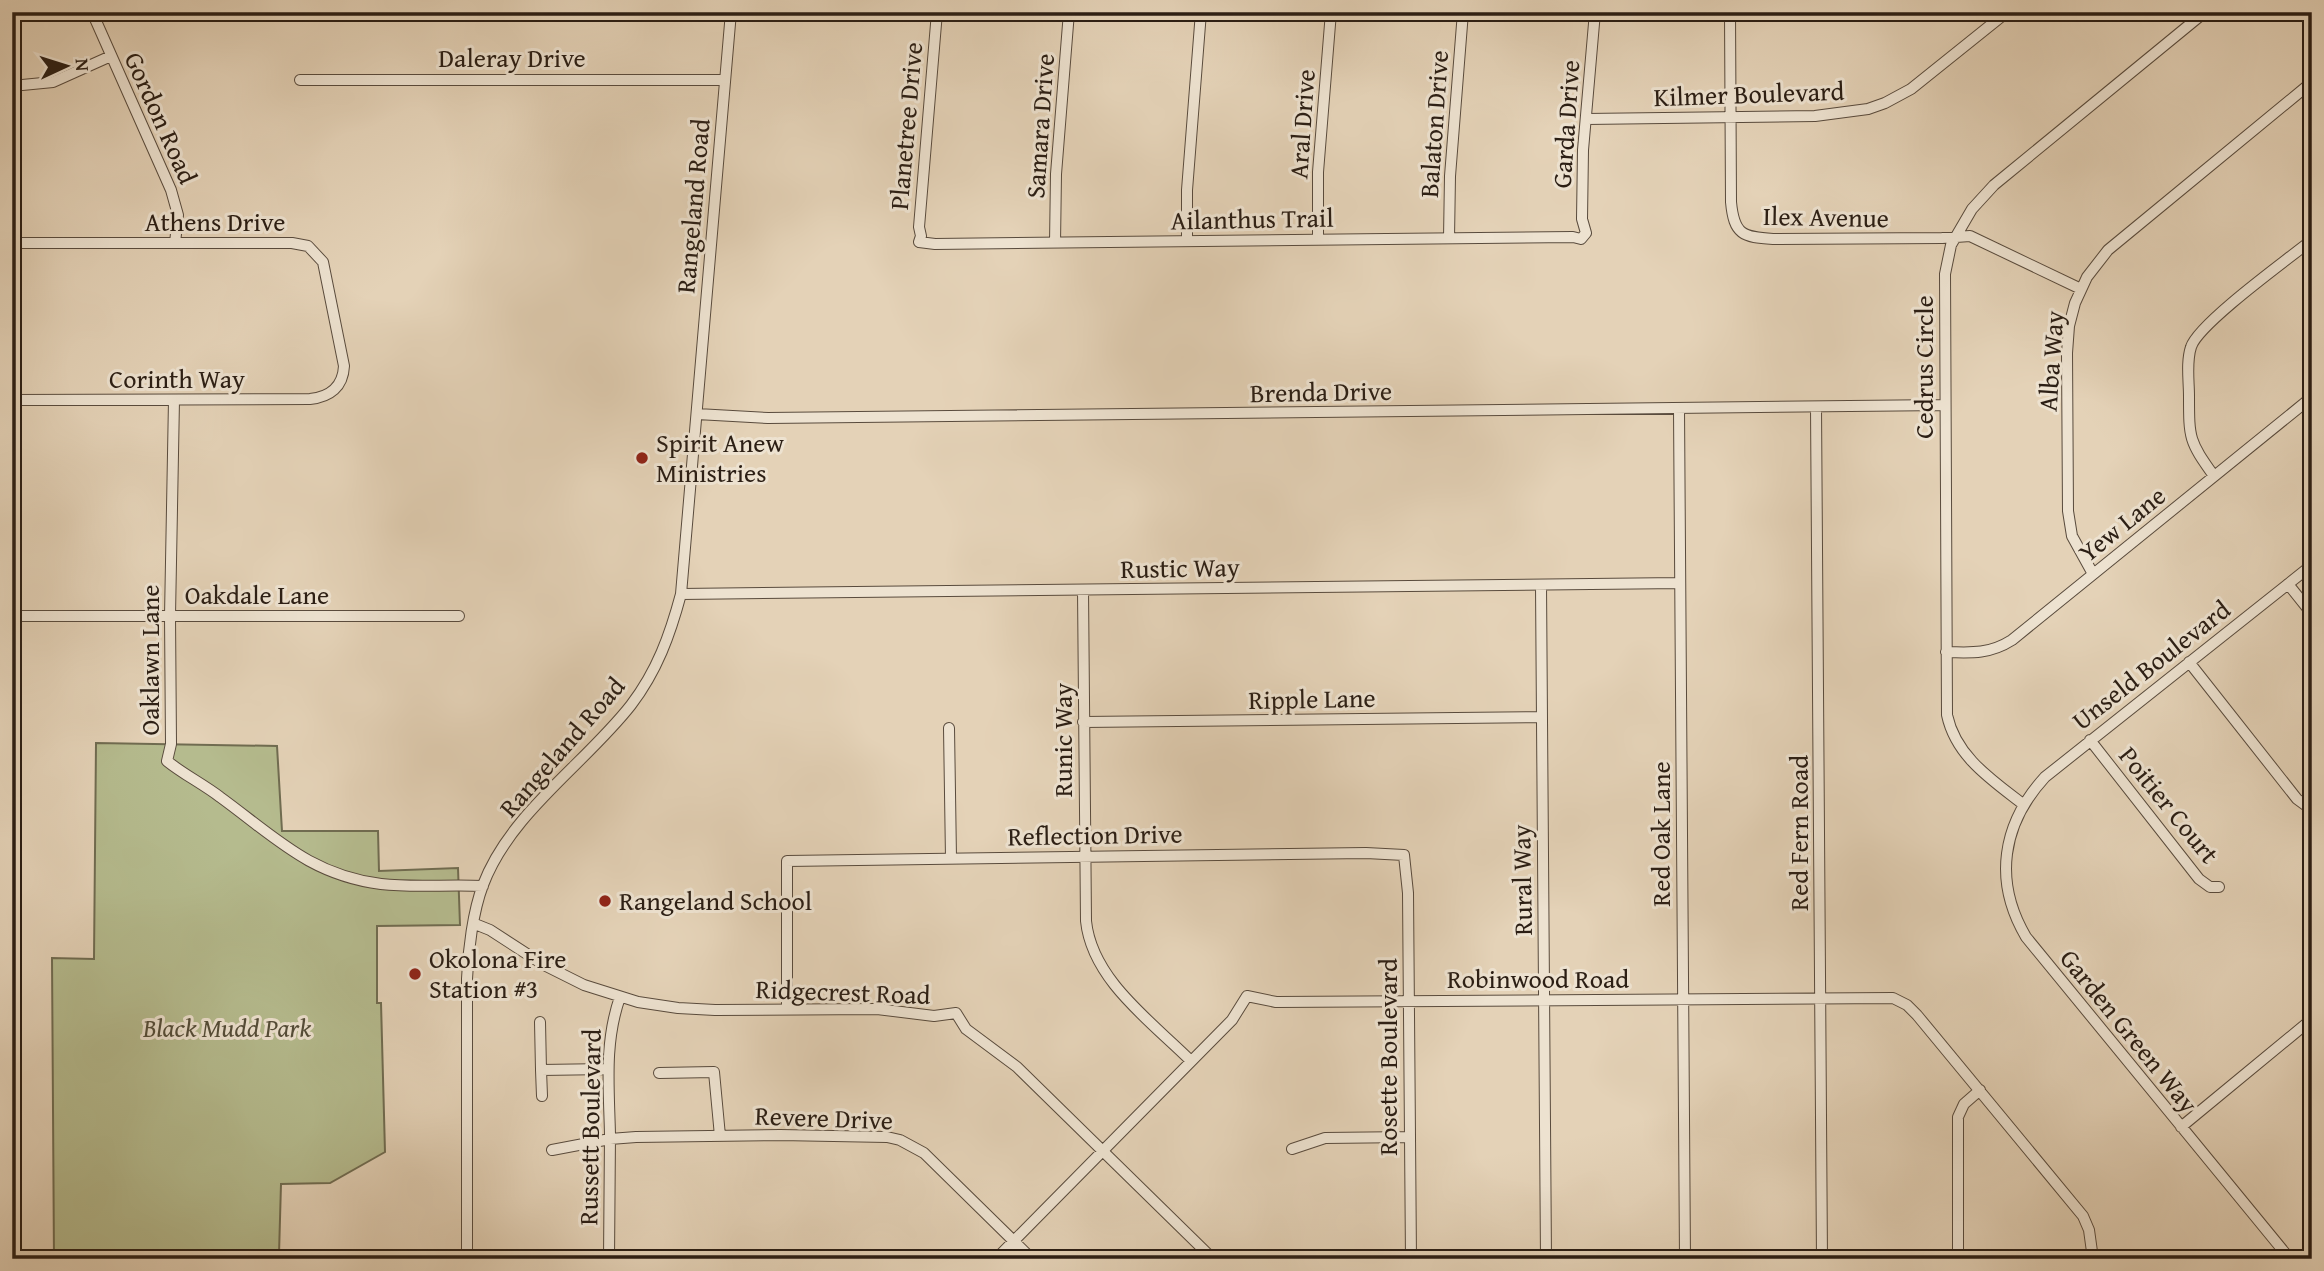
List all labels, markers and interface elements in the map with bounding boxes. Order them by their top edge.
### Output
north arrow [32,32,102,102]
street label: Daleray Drive [438,38,586,77]
street label: Planetree Drive [879,40,932,211]
street label: Gordon Road [115,45,208,190]
street label: Balaton Drive [1409,49,1458,199]
street label: Samara Drive [1015,52,1064,200]
text: N [69,58,97,72]
street label: Garda Drive [1542,59,1589,189]
street label: Aral Drive [1278,68,1325,180]
street label: Kilmer Boulevard [1653,71,1845,116]
street label: Rangeland Road [665,117,720,295]
street label: Ilex Avenue [1763,196,1889,237]
street label: Ailanthus Trail [1170,198,1334,239]
street label: Athens Drive [145,202,285,241]
street label: Cedrus Circle [1904,295,1943,439]
street label: Alba Way [2028,309,2073,413]
street label: Corinth Way [109,359,245,398]
street label: Brenda Drive [1250,371,1392,412]
place label: Spirit Anew Ministries [656,423,785,492]
marker: Spirit Anew Ministries [634,450,650,466]
street label: Yew Lane [2070,476,2174,571]
street label: Rustic Way [1120,547,1240,588]
street label: Oakdale Lane [185,575,329,614]
street label: Oaklawn Lane [130,584,169,736]
street label: Unseld Boulevard [2063,590,2238,739]
street label: Rangeland Road [489,668,634,826]
street label: Ripple Lane [1248,678,1376,719]
street label: Runic Way [1043,683,1082,797]
street label: Poitier Court [2110,738,2229,872]
street label: Red Fern Road [1779,755,1818,911]
street label: Red Oak Lane [1641,761,1680,907]
street label: Reflection Drive [1007,813,1183,856]
street label: Rural Way [1501,824,1542,936]
place label: Rangeland School [619,881,812,920]
marker: Rangeland School [597,893,613,909]
place label: Okolona Fire Station #3 [429,939,566,1008]
street label: Garden Green Way [2051,940,2208,1121]
street label: Rosette Boulevard [1368,958,1407,1156]
street label: Robinwood Road [1447,959,1629,998]
marker: Okolona Fire Station #3 [407,966,423,982]
street label: Ridgecrest Road [755,969,931,1014]
park label: Black Mudd Park [142,1008,311,1047]
street label: Russett Boulevard [568,1028,611,1226]
street label: Revere Drive [754,1096,894,1139]

